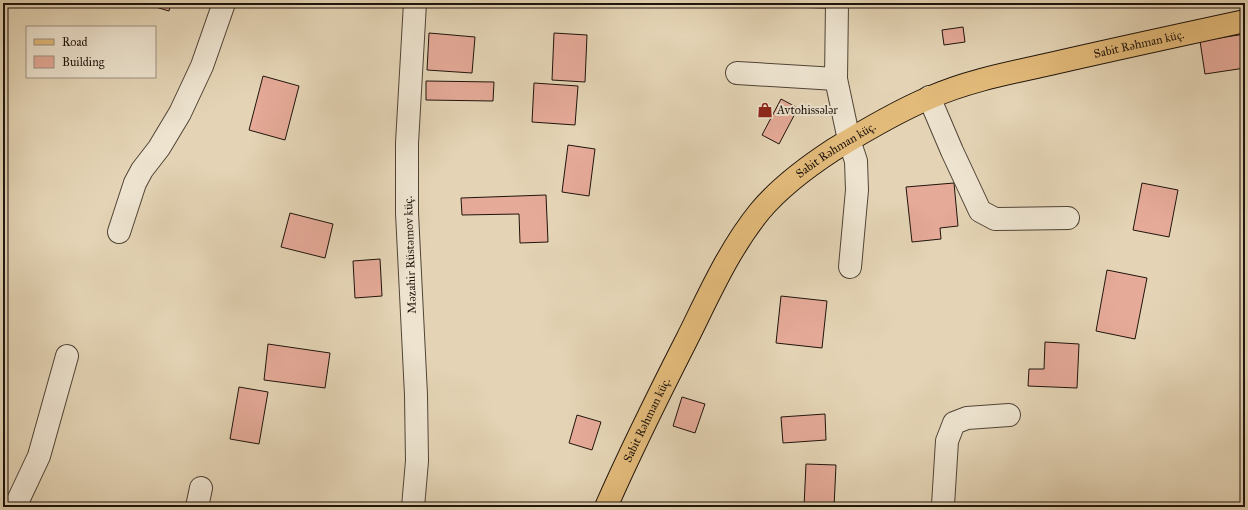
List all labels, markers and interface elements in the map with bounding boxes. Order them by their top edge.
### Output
legend [26,26,156,78]
street label: Sabit Rəhman küç. [1092,27,1185,61]
text: Road [62,35,88,49]
text: Building [62,55,105,70]
shop icon: Avtohissələr [756,101,774,119]
place label: Avtohissələr [776,103,838,117]
street label: Sabit Rəhman küç. [793,119,878,181]
street label: Məzahir Rüstəmov küç. [401,196,419,314]
street label: Sabit Rəhman küç. [620,375,673,464]

